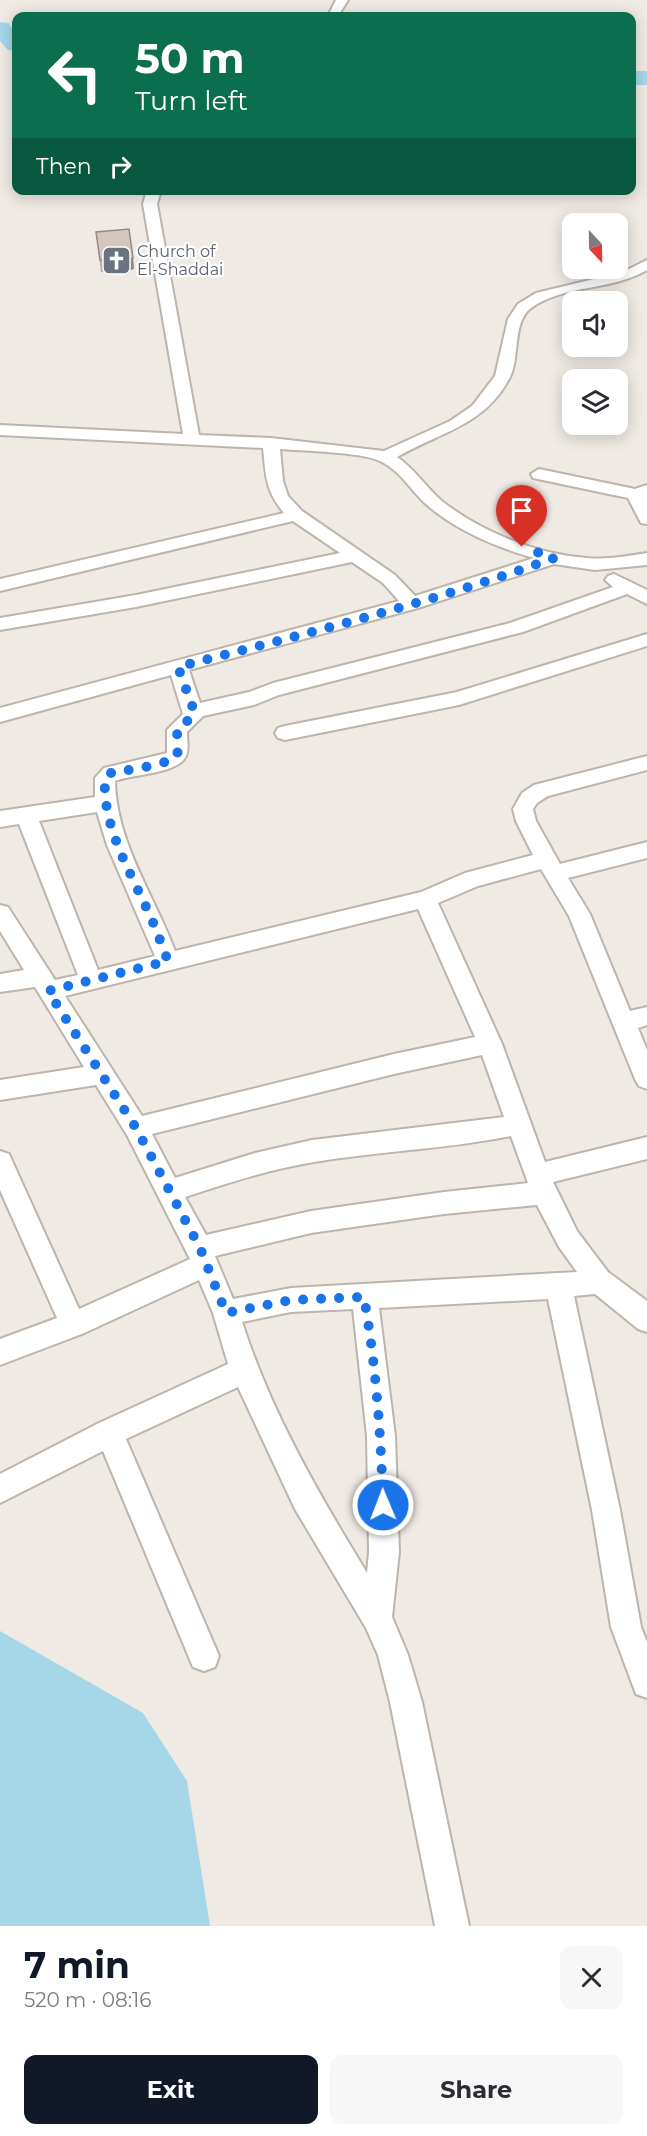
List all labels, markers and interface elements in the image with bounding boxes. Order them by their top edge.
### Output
text: 50 m [135,32,244,84]
icon: left [36,36,114,114]
text: Turn left [135,84,248,117]
icon: right [104,150,137,183]
text: Then [36,153,92,180]
north arrow [562,213,628,279]
map controls [562,213,628,435]
place label: Church of El-Shaddai [137,242,223,279]
church icon: Church of El-Shaddai [100,244,132,276]
button: sound [562,291,628,357]
button: layers [562,369,628,435]
pin [496,485,547,547]
icon: arrive [505,494,538,527]
position arrow [351,1473,415,1537]
text: 7 min [24,1943,130,1987]
button: close [560,1946,623,2009]
text: 520 m · 08:16 [24,1988,151,2012]
button: Exit [24,2055,318,2124]
button: Share [330,2055,623,2124]

